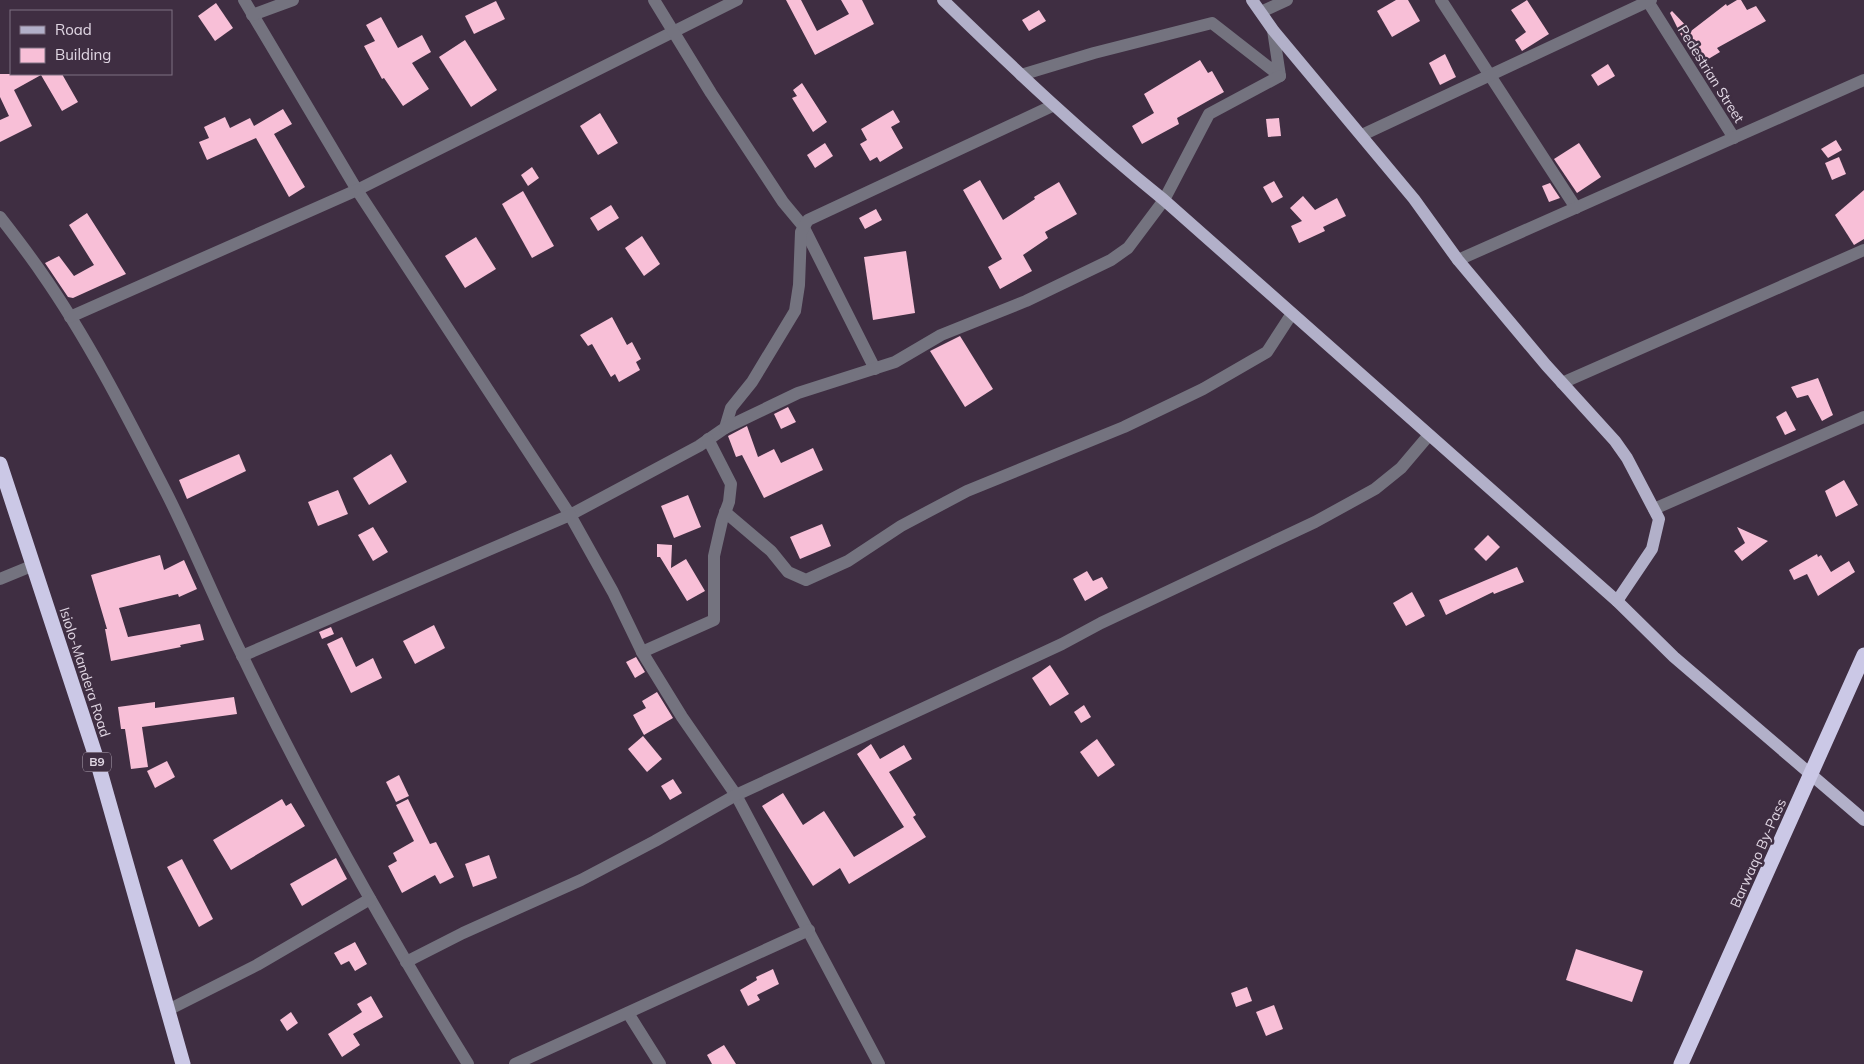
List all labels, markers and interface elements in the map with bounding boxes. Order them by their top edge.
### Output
legend [10,10,172,75]
text: Road [55,20,92,39]
street label: Pedestrian Street [1674,22,1748,126]
text: Building [55,45,111,64]
street label: Isiolo-Mandera Road [56,605,114,739]
road number: B9 [83,752,111,772]
street label: Barwaqo By-Pass [1726,796,1790,910]

